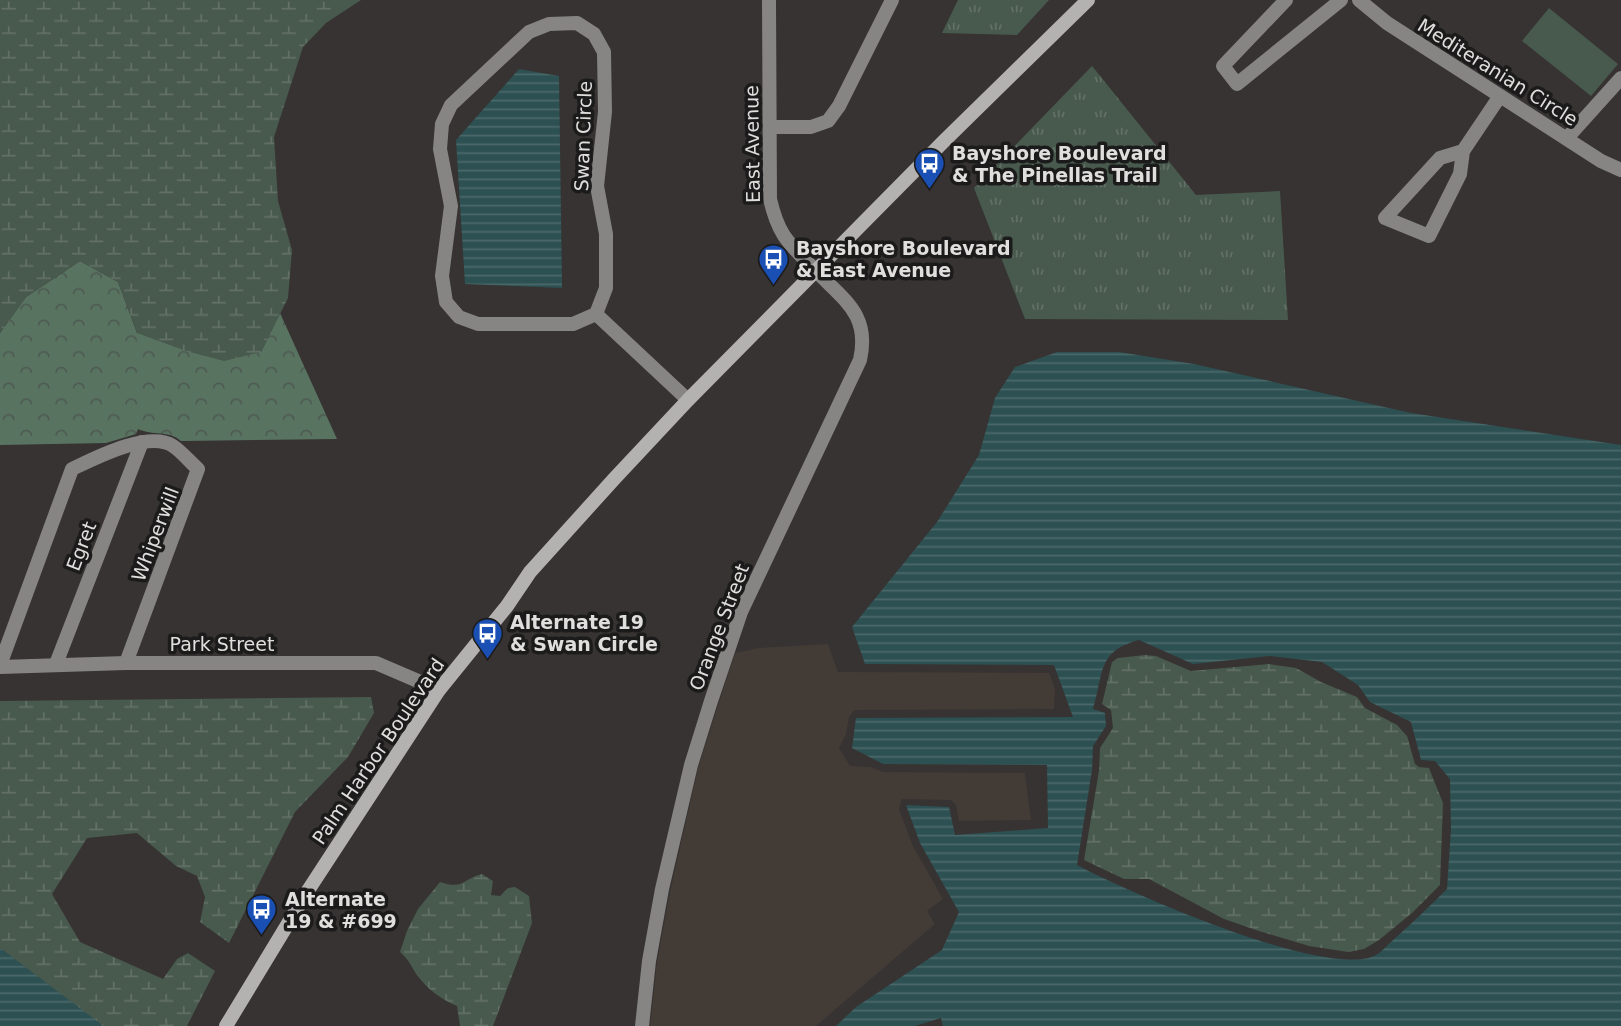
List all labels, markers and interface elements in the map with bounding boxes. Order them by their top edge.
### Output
street label: Mediteranian Circle [1414,14,1582,130]
street label: Swan Circle [570,80,596,192]
street label: East Avenue [740,85,764,203]
place label: Bayshore Boulevard & The Pinellas Trail [952,142,1167,186]
bus stop icon: Bayshore Boulevard & The Pinellas Trail [912,147,946,191]
place label: Bayshore Boulevard & East Avenue [796,237,1011,281]
bus stop icon: Bayshore Boulevard & East Avenue [756,242,790,286]
street label: Whiperwill [127,484,183,584]
street label: Egret [62,518,100,574]
street label: Orange Street [685,561,753,693]
place label: Alternate 19 & Swan Circle [510,611,658,655]
bus stop icon: Alternate 19 & Swan Circle [470,616,504,660]
street label: Park Street [170,633,274,655]
street label: Palm Harbor Boulevard [308,654,448,848]
place label: Alternate 19 & #699 [285,888,397,932]
bus stop icon: Alternate 19 & #699 [245,893,279,937]

